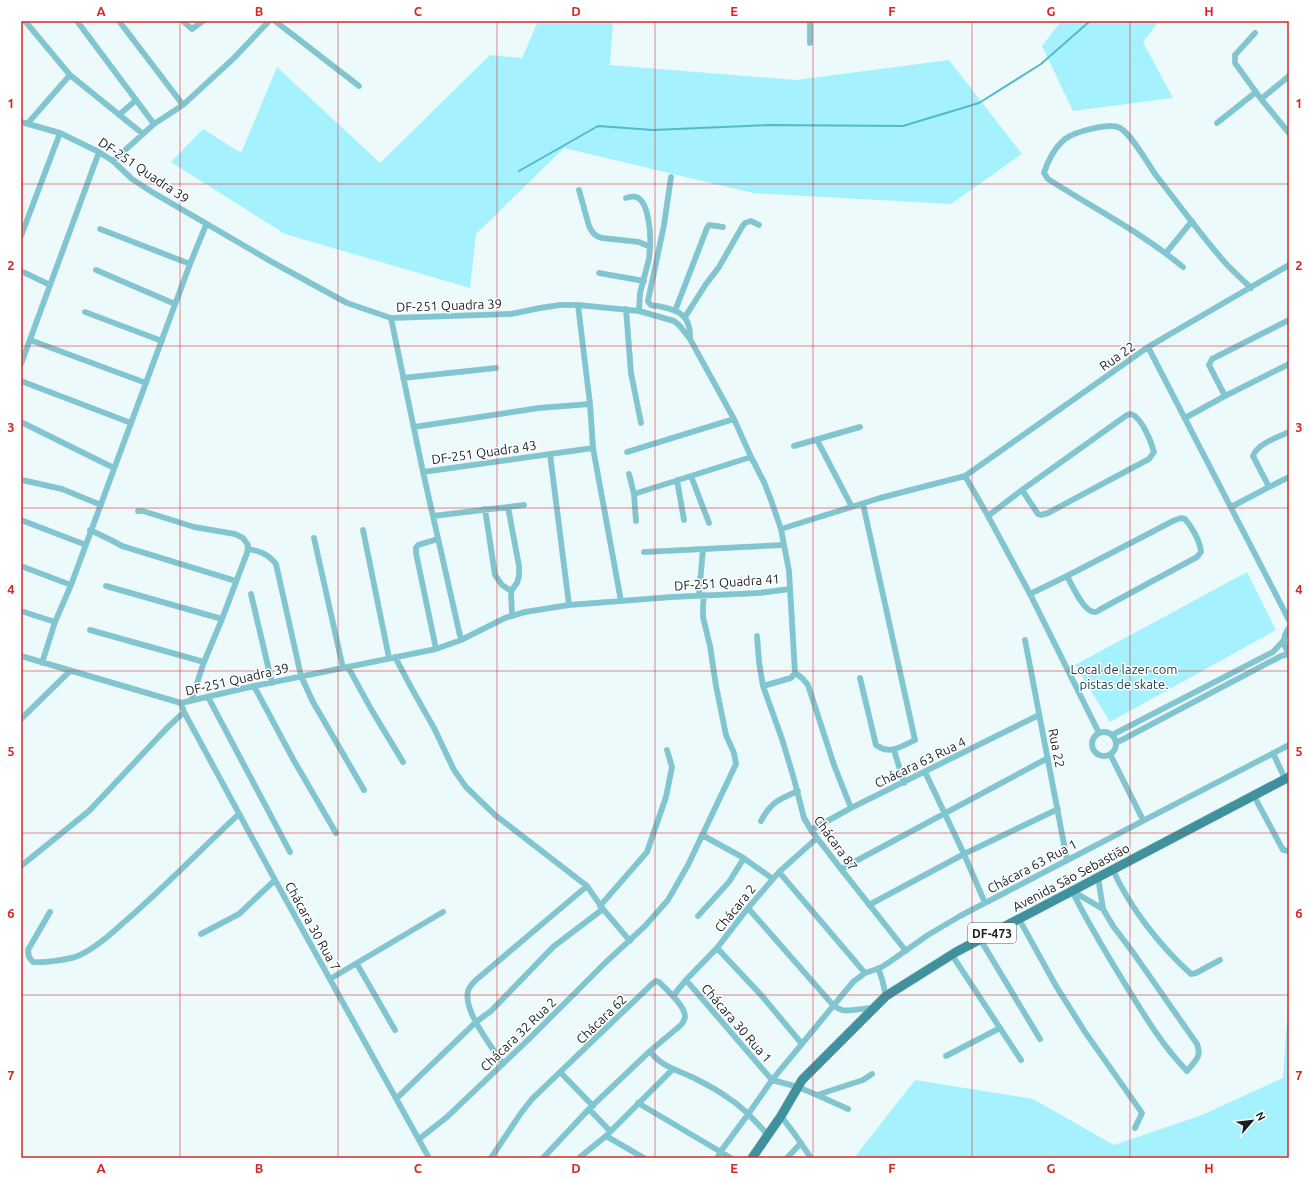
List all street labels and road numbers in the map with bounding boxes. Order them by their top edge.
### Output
street label: DF-251 Quadra 39 [96,135,192,206]
street label: DF-251 Quadra 39 [396,296,502,315]
street label: Rua 22 [1097,339,1137,373]
street label: DF-251 Quadra 43 [431,438,538,467]
street label: DF-251 Quadra 41 [674,571,780,594]
street label: DF-251 Quadra 39 [184,660,290,699]
street label: Rua 22 [1046,727,1068,769]
street label: Chácara 63 Rua 4 [872,734,968,790]
street label: Chácara 87 [812,813,860,873]
street label: Chácara 63 Rua 1 [985,836,1079,896]
street label: Avenida São Sebastião [1010,840,1132,914]
street label: Chácara 30 Rua 7 [283,879,343,973]
street label: Chácara 2 [712,882,758,934]
road number: DF-473 [968,923,1016,943]
street label: Chácara 30 Rua 1 [699,981,775,1065]
street label: Chácara 62 [573,992,629,1046]
street label: Chácara 32 Rua 2 [477,994,559,1074]

